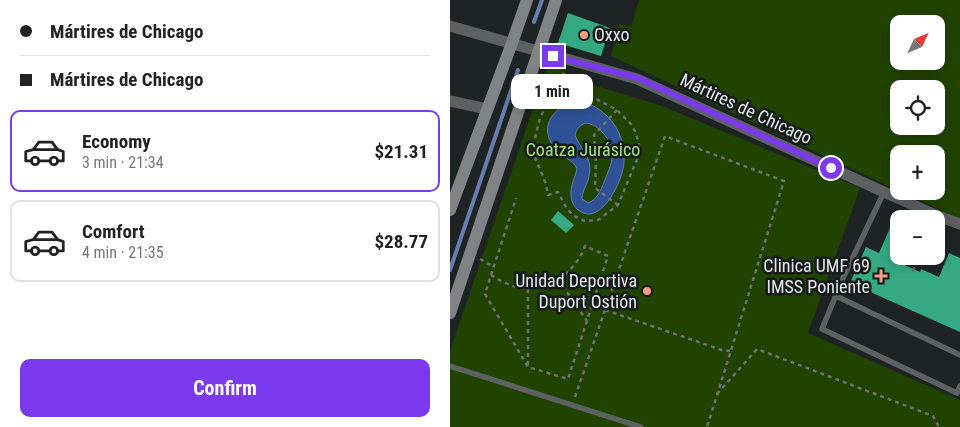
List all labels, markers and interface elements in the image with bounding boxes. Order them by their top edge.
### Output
north arrow [890,15,945,70]
map controls [890,15,945,265]
text: Mártires de Chicago [50,20,204,43]
place label: Oxxo [594,24,629,45]
marker: Oxxo [578,29,590,41]
route end [542,45,564,67]
text: Mártires de Chicago [50,68,204,91]
street label: Mártires de Chicago [677,69,815,148]
callout: 1 min [512,74,594,108]
button: locate [890,80,945,135]
text: 1 min [534,82,570,101]
icon: car [22,129,67,174]
text: Economy [82,130,151,153]
park label: Coatza Jurásico [526,139,640,160]
text: $21.31 [374,140,428,163]
button: + [890,145,945,200]
text: 3 min · 21:34 [82,153,164,172]
route start [820,157,842,179]
button: − [890,210,945,265]
icon: car [22,219,67,264]
text: Comfort [82,220,145,243]
text: $28.77 [374,230,428,253]
text: 4 min · 21:35 [82,243,164,262]
place label: Clinica UMF 69 IMSS Poniente [763,255,870,297]
marker: Clinica UMF 69 IMSS Poniente [874,269,888,283]
place label: Unidad Deportiva Duport Ostión [515,270,637,312]
marker: Unidad Deportiva Duport Ostión [641,285,653,297]
button: Confirm [20,359,430,417]

